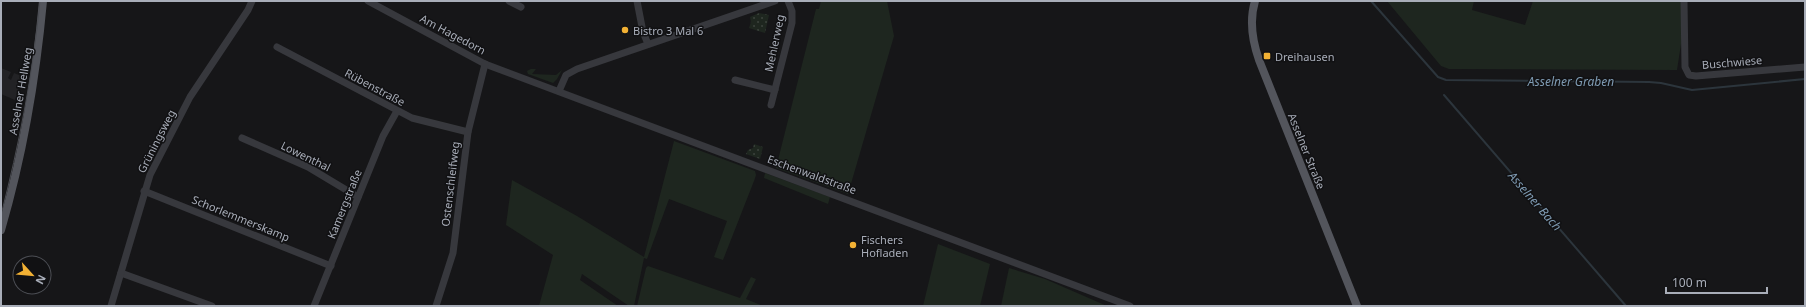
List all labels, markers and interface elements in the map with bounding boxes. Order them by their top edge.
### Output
street label: Am Hagedorn [418,10,488,58]
street label: Mehlerweg [761,13,787,73]
place label: Bistro 3 Mal 6 [633,23,703,38]
marker: Bistro 3 Mal 6 [620,25,630,35]
street label: Asselner Hellweg [5,46,35,136]
place label: Dreihausen [1275,49,1334,64]
marker: Dreihausen [1262,51,1272,61]
street label: Buschwiese [1701,52,1763,72]
street label: Rübenstraße [342,65,408,109]
water label: Asselner Graben [1527,73,1614,90]
street label: Grüningsweg [134,107,178,175]
street label: Asselner Straße [1285,111,1329,191]
street label: Lowenthal [279,138,333,174]
street label: Ostenschleifweg [437,141,463,227]
street label: Eschenwaldstraße [765,151,859,197]
street label: Kamergstraße [323,167,365,241]
water label: Asselner Bach [1504,167,1566,234]
street label: Schorlemmerskamp [190,192,292,245]
place label: Fischers Hofladen [861,232,908,260]
marker: Fischers Hofladen [848,240,858,250]
north arrow [12,255,52,295]
scale bar [1666,269,1767,295]
text: N [33,272,50,287]
text: 100 m [1672,274,1707,291]

